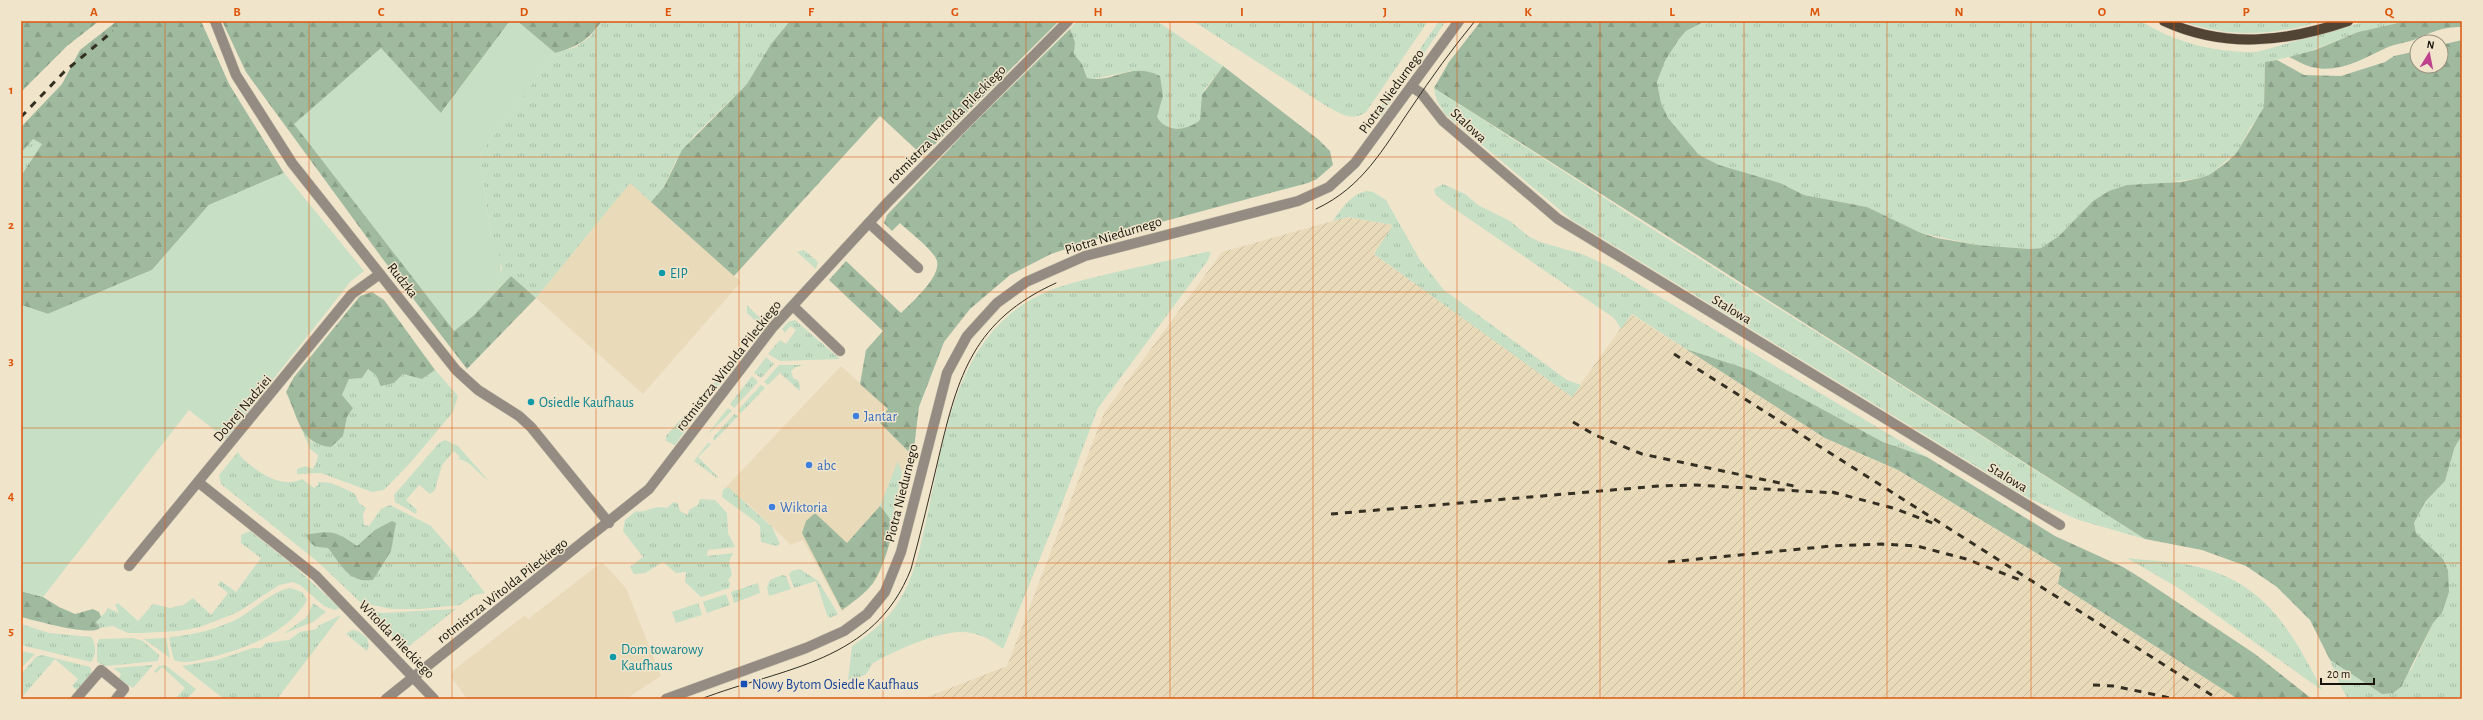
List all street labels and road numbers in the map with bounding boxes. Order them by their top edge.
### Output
street label: Piotra Niedurnego [1357,47,1427,136]
street label: rotmistrza Witolda Pileckiego [885,63,1009,187]
street label: Stalowa [1448,106,1489,146]
street label: Piotra Niedurnego [1063,215,1164,257]
street label: Rudzka [384,260,420,301]
street label: Stalowa [1709,293,1754,327]
street label: rotmistrza Witolda Pileckiego [674,298,784,434]
street label: Dobrej Nadziei [211,373,274,445]
street label: Piotra Niedurnego [883,443,921,544]
street label: Stalowa [1985,461,2030,495]
street label: rotmistrza Witolda Pileckiego [435,536,571,646]
street label: Witolda Pileckiego [356,598,437,681]

